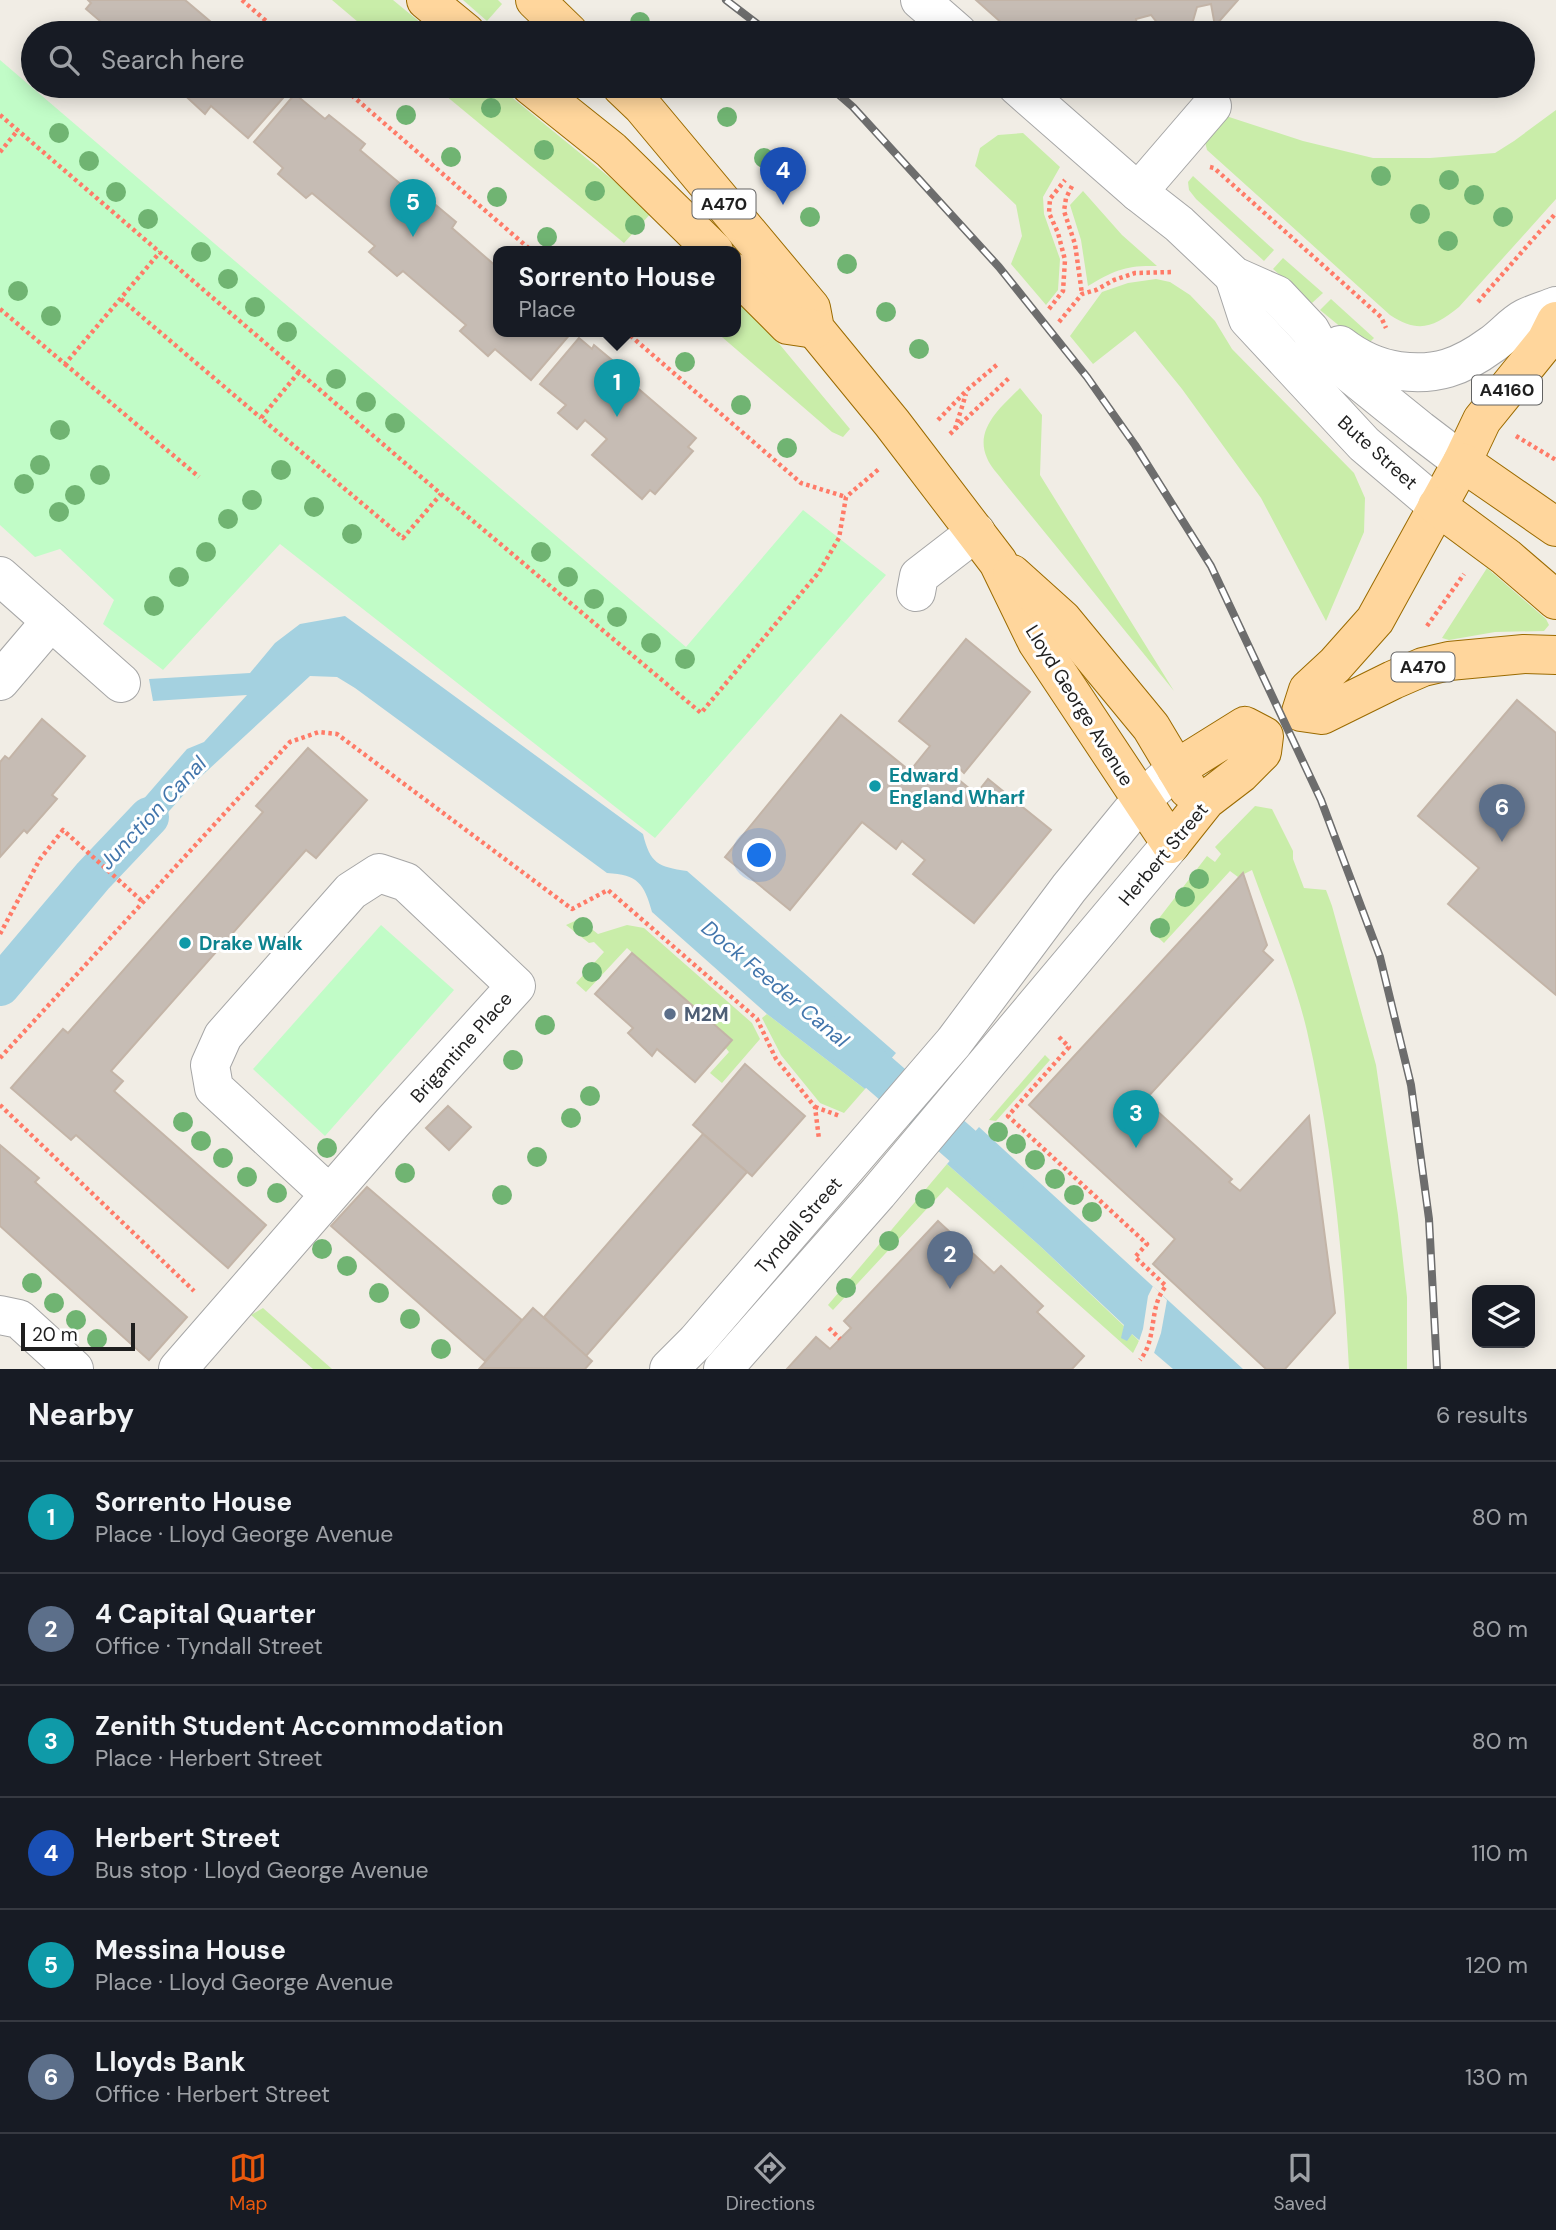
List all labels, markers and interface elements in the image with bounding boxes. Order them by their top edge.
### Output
search box [21,21,1535,98]
icon: search [45,41,83,79]
text: Search here [101,43,244,77]
pin: 4 [760,147,806,205]
pin: 5 [390,179,436,237]
road number: A470 [692,190,756,218]
popup [493,246,741,337]
text: Sorrento House [518,260,716,294]
text: Place [518,294,576,324]
pin: 1 [594,359,640,417]
road number: A4160 [1472,376,1542,404]
street label: Bute Street [1332,410,1423,495]
street label: Lloyd George Avenue [1020,620,1139,790]
road number: A470 [1392,652,1454,682]
water label: Junction Canal [93,750,213,876]
place label: Edward England Wharf [889,763,1025,810]
marker: Edward England Wharf [867,778,883,794]
pin: 6 [1479,784,1525,842]
street label: Herbert Street [1113,798,1214,911]
your location [742,838,776,872]
water label: Dock Feeder Canal [695,914,855,1054]
place label: Drake Walk [199,931,303,956]
marker: Drake Walk [177,935,193,951]
street label: Brigantine Place [405,987,518,1108]
place label: M2M [684,1002,729,1027]
marker: M2M [662,1006,678,1022]
pin: 3 [1113,1090,1159,1148]
street label: Tyndall Street [749,1172,847,1279]
pin: 2 [927,1231,973,1289]
map controls [1472,1285,1535,1348]
button: layers [1472,1285,1535,1348]
scale bar [21,1320,135,1352]
text: 20 m [32,1322,78,1347]
text: Nearby [28,1395,134,1434]
text: 6 results [1436,1400,1528,1430]
text: Sorrento House [95,1485,292,1519]
text: 1 [47,1502,55,1532]
text: 80 m [1472,1502,1528,1532]
text: Place · Lloyd George Avenue [95,1519,393,1549]
text: 4 Capital Quarter [95,1597,316,1631]
text: 2 [44,1614,58,1644]
text: 80 m [1472,1614,1528,1644]
text: Office · Tyndall Street [95,1631,323,1661]
text: Zenith Student Accommodation [95,1709,504,1743]
text: 3 [44,1726,58,1756]
text: 80 m [1472,1726,1528,1756]
text: Place · Herbert Street [95,1743,323,1773]
text: Herbert Street [95,1821,280,1855]
text: 4 [44,1838,58,1868]
text: 110 m [1471,1838,1528,1868]
text: Bus stop · Lloyd George Avenue [95,1855,429,1885]
text: Messina House [95,1933,286,1967]
text: 5 [44,1950,58,1980]
text: 120 m [1465,1950,1528,1980]
text: Place · Lloyd George Avenue [95,1967,393,1997]
text: Lloyds Bank [95,2045,246,2079]
text: 6 [44,2062,58,2092]
text: 130 m [1465,2062,1528,2092]
text: Office · Herbert Street [95,2079,330,2109]
tab: Map [229,2149,267,2216]
tab: Directions [726,2149,815,2216]
tab: Saved [1274,2149,1327,2216]

